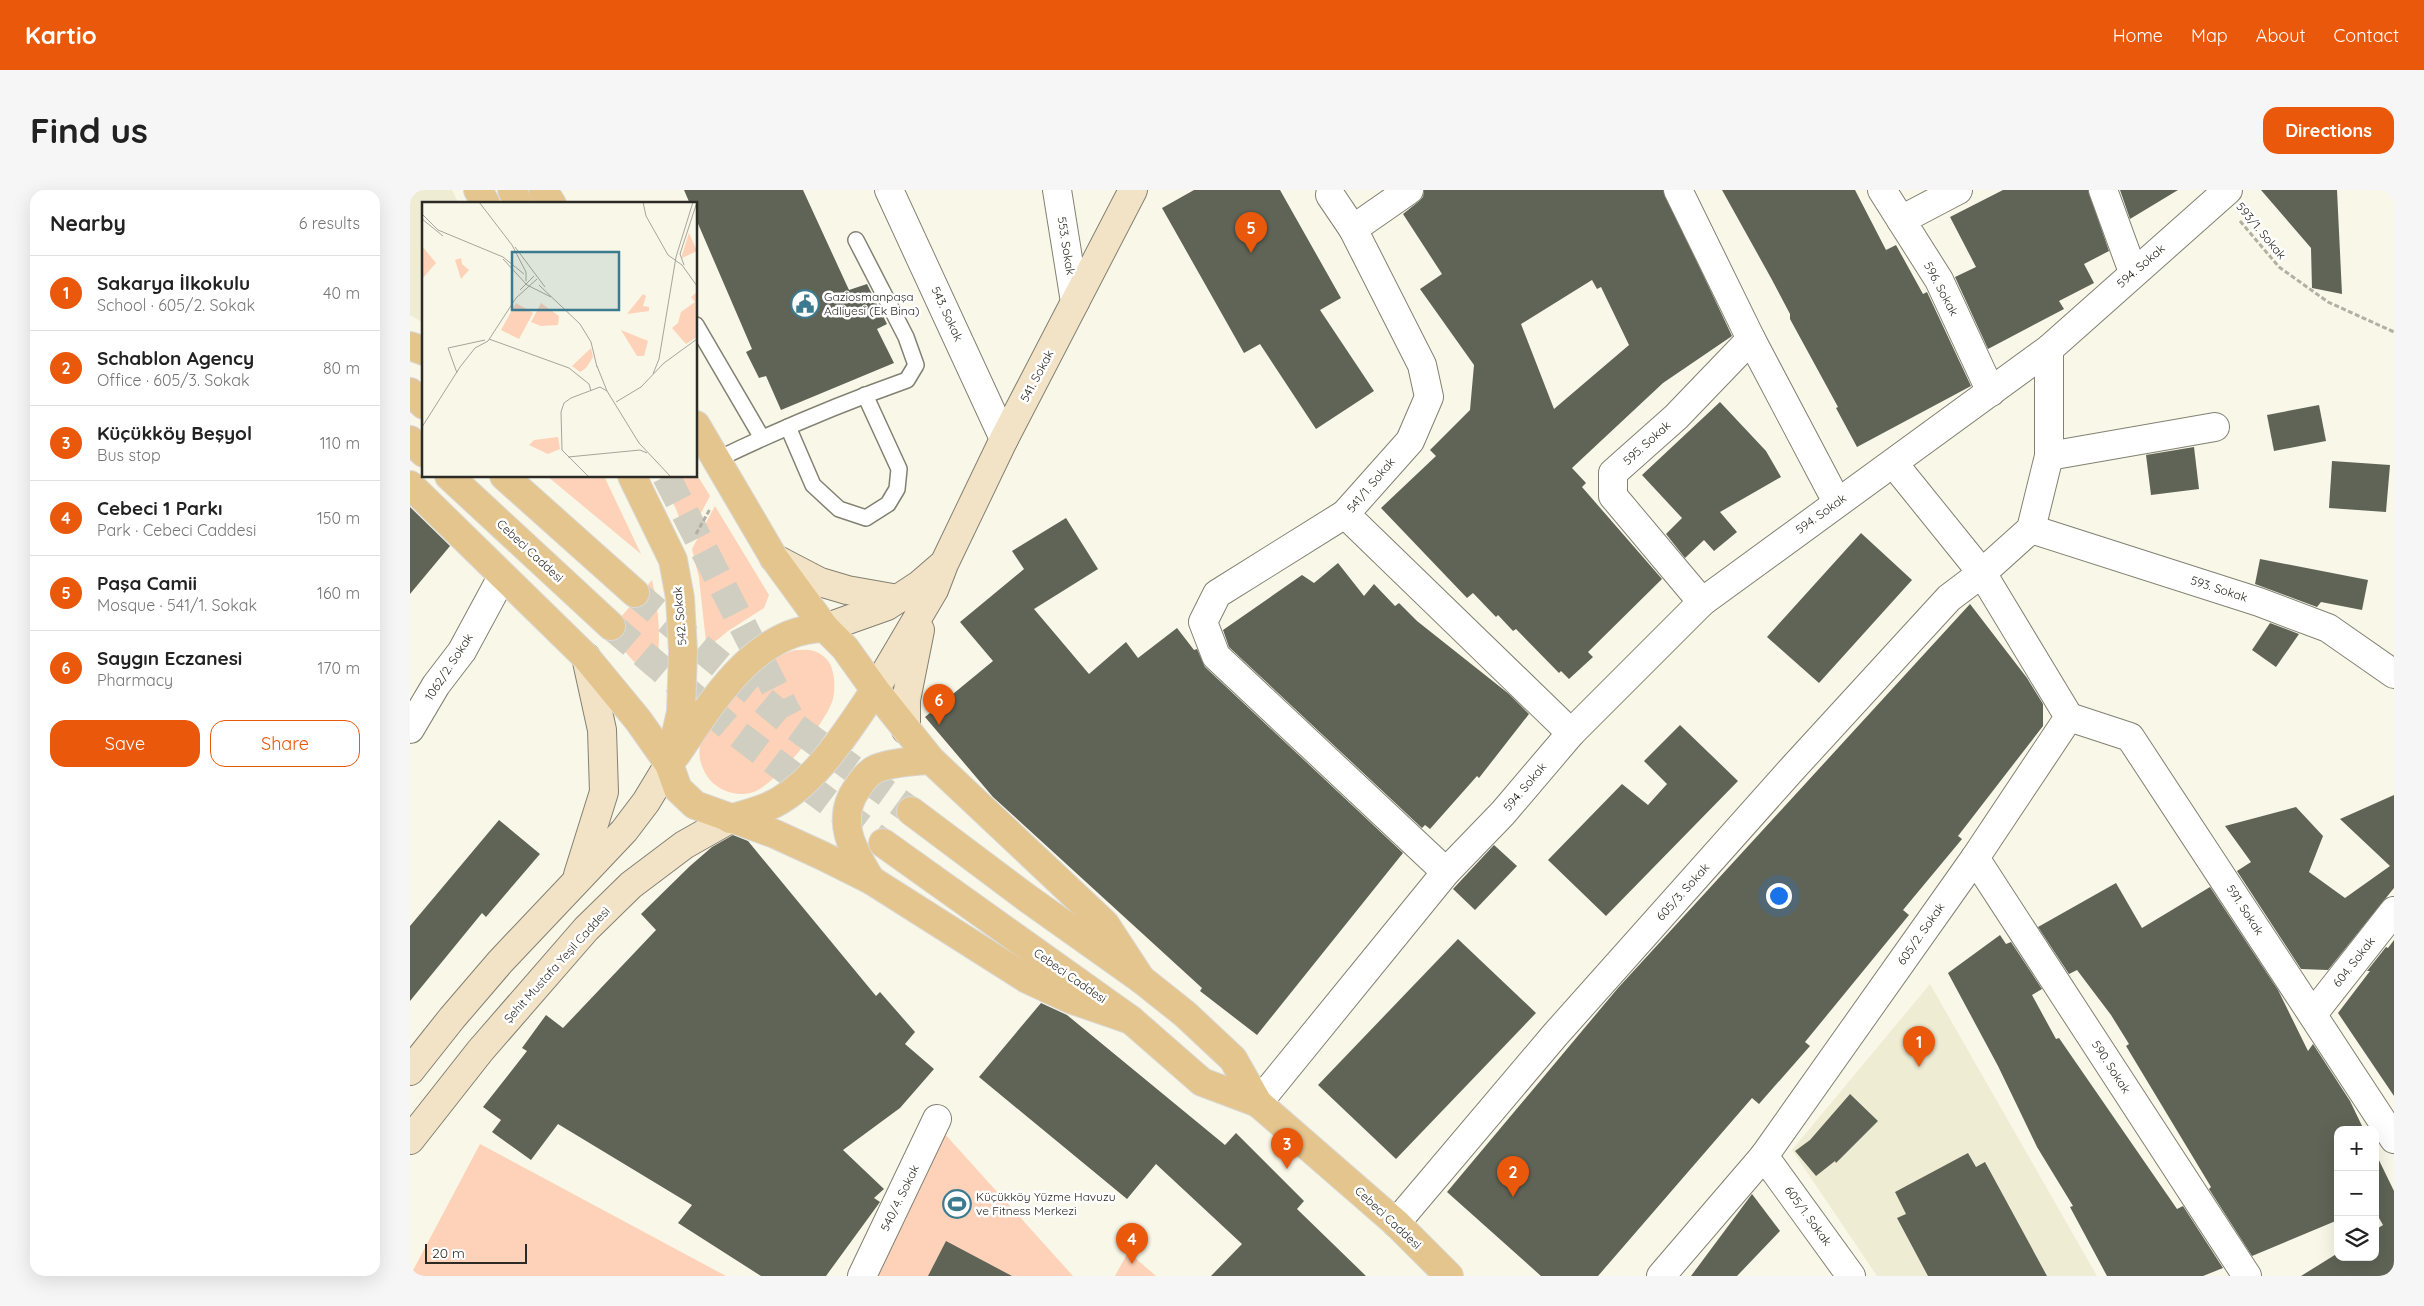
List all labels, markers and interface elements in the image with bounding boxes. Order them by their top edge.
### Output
text: Kartio [25,20,97,50]
text: Home [2113,24,2163,47]
text: Map [2191,24,2228,47]
text: About [2256,24,2306,47]
text: Contact [2334,24,2399,47]
button: Directions [2263,107,2394,154]
text: Find us [30,108,148,152]
street label: 593/1. Sokak [2233,199,2290,262]
inset map [422,202,698,478]
text: Nearby [50,210,126,236]
pin: 5 [1235,212,1267,253]
text: 6 results [299,213,360,233]
street label: 553. Sokak [1054,216,1079,276]
street label: 594. Sokak [2113,241,2168,291]
street label: 596. Sokak [1921,259,1962,318]
text: Sakarya İlkokulu [97,271,250,295]
text: 1 [63,283,69,303]
text: 40 m [323,283,360,303]
street label: 543. Sokak [928,284,967,344]
public building icon: Gaziosmanpaşa Adliyesi (Ek Bina) [790,289,820,319]
place label: Gaziosmanpaşa Adliyesi (Ek Bina) [824,289,919,318]
text: School · 605/2. Sokak [97,295,255,315]
text: Schablon Agency [97,346,254,370]
street label: 541. Sokak [1017,347,1056,404]
text: 2 [61,358,71,378]
text: 80 m [323,358,360,378]
text: Office · 605/3. Sokak [97,370,250,390]
street label: 595. Sokak [1620,417,1674,468]
text: Küçükköy Beşyol [97,421,252,445]
text: 3 [62,433,70,453]
text: 110 m [320,433,360,453]
text: Bus stop [97,445,161,465]
street label: 541/1. Sokak [1343,454,1398,515]
street label: 594. Sokak [1792,490,1849,537]
text: Cebeci 1 Parkı [97,496,223,520]
text: 4 [61,508,71,528]
text: 150 m [317,508,360,528]
street label: Cebeci Caddesi [494,516,567,585]
text: Park · Cebeci Caddesi [97,520,257,540]
text: Paşa Camii [97,571,197,595]
street label: 593. Sokak [2189,572,2250,605]
text: 5 [61,583,71,603]
text: 160 m [317,583,360,603]
street label: 542. Sokak [669,586,690,646]
text: Mosque · 541/1. Sokak [97,595,257,615]
street label: 1062/2. Sokak [421,630,476,703]
text: Saygın Eczanesi [97,646,242,670]
text: 6 [62,658,70,678]
text: 170 m [317,658,360,678]
text: Pharmacy [97,670,173,690]
pin: 6 [923,684,955,725]
button: Save [50,720,200,767]
button: Share [210,720,360,767]
street label: 594. Sokak [1500,759,1549,814]
street label: 605/3. Sokak [1653,860,1712,924]
street label: 591. Sokak [2224,882,2267,938]
your location [1766,883,1792,909]
street label: 605/2. Sokak [1894,900,1948,968]
street label: Şehit Mustafa Yeşil Caddesi [501,904,613,1026]
street label: 604. Sokak [2329,934,2378,990]
street label: Cebeci Caddesi [1031,945,1110,1006]
pin: 1 [1903,1026,1935,1067]
street label: 590. Sokak [2089,1038,2134,1096]
map controls [2334,1126,2379,1261]
button: + [2334,1126,2379,1171]
pin: 3 [1271,1128,1303,1169]
pin: 2 [1497,1156,1529,1197]
street label: 540/4. Sokak [877,1162,922,1233]
button: − [2334,1171,2379,1216]
street label: Cebeci Caddesi [1352,1183,1425,1252]
street label: 605/1. Sokak [1782,1183,1835,1249]
sports icon: Küçükköy Yüzme Havuzu ve Fitness Merkezi [942,1189,972,1219]
place label: Küçükköy Yüzme Havuzu ve Fitness Merkezi [976,1189,1116,1218]
button: layers [2334,1216,2379,1261]
pin: 4 [1116,1223,1148,1264]
scale bar [425,1241,528,1264]
text: 20 m [432,1244,465,1262]

